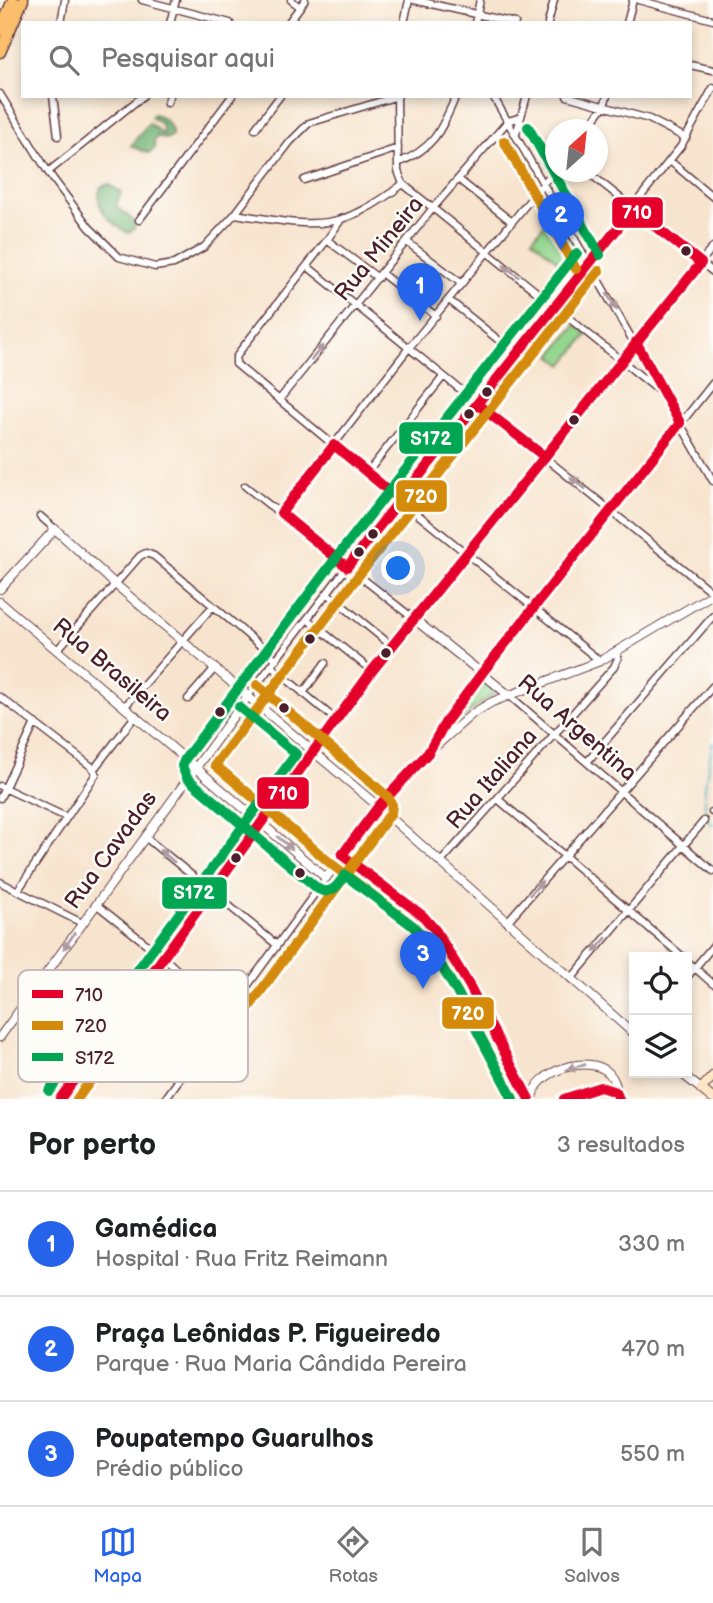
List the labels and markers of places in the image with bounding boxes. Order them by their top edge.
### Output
pin: 2 [538,192,584,250]
unlabelled marker [679,244,693,258]
pin: 1 [397,263,443,321]
unlabelled marker [480,385,494,399]
unlabelled marker [462,407,476,421]
unlabelled marker [567,413,581,427]
unlabelled marker [366,527,380,541]
unlabelled marker [352,545,366,559]
unlabelled marker [303,632,317,646]
unlabelled marker [379,646,393,660]
unlabelled marker [277,701,291,715]
unlabelled marker [213,705,227,719]
unlabelled marker [229,851,243,865]
unlabelled marker [293,866,307,880]
pin: 3 [400,931,446,989]

